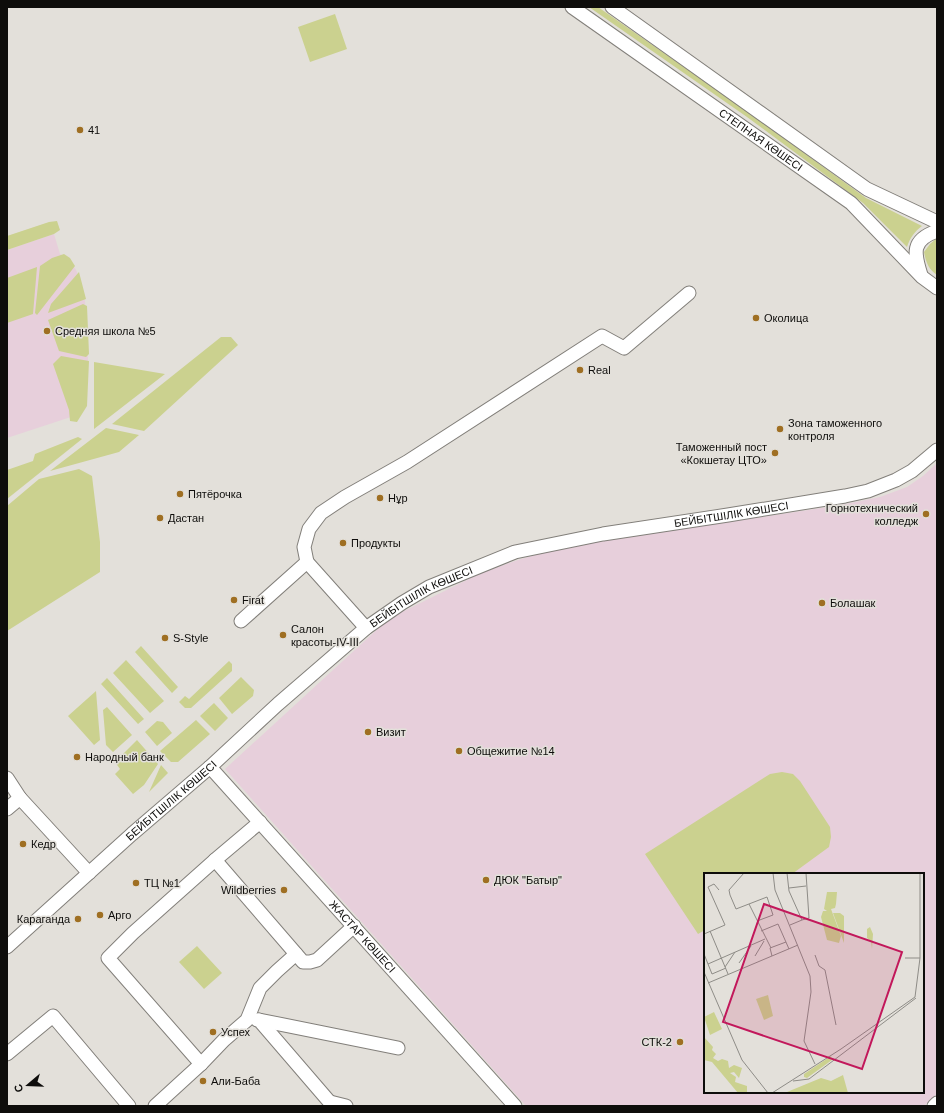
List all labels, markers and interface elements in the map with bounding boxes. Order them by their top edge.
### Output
street label: СТЕПНАЯ КӨШЕСІ [717,106,805,173]
place label: 41 [88,124,100,136]
marker: 41 [75,125,85,135]
place label: Околица [764,312,809,324]
marker: Околица [751,313,761,323]
place label: Средняя школа №5 [55,325,156,337]
marker: Средняя школа №5 [42,326,52,336]
place label: Real [588,364,611,376]
marker: Real [575,365,585,375]
place label: Зона таможенного контроля [788,417,882,442]
marker: Зона таможенного контроля [775,424,785,434]
place label: Таможенный пост «Кокшетау ЦТО» [676,441,767,466]
marker: Таможенный пост «Кокшетау ЦТО» [770,448,780,458]
place label: Пятёрочка [188,488,243,500]
marker: Пятёрочка [175,489,185,499]
place label: Нұр [388,492,408,504]
marker: Нұр [375,493,385,503]
street label: БЕЙБІТШІЛІК КӨШЕСІ [673,499,789,529]
place label: Горнотехнический колледж [826,502,919,527]
marker: Горнотехнический колледж [921,509,931,519]
place label: Дастан [168,512,204,524]
marker: Дастан [155,513,165,523]
place label: Продукты [351,537,401,549]
marker: Продукты [338,538,348,548]
street label: БЕЙБІТШІЛІК КӨШЕСІ [367,564,474,630]
place label: Firat [242,594,264,606]
marker: Firat [229,595,239,605]
place label: Болашак [830,597,876,609]
marker: Болашак [817,598,827,608]
place label: Салон красоты-IV-III [291,623,359,648]
marker: Салон красоты-IV-III [278,630,288,640]
place label: S-Style [173,632,208,644]
marker: S-Style [160,633,170,643]
place label: Визит [376,726,406,738]
marker: Визит [363,727,373,737]
place label: Общежитие №14 [467,745,555,757]
marker: Общежитие №14 [454,746,464,756]
place label: Народный банк [85,751,164,763]
marker: Народный банк [72,752,82,762]
street label: БЕЙБІТШІЛІК КӨШЕСІ [123,758,219,843]
place label: Кедр [31,838,56,850]
marker: Кедр [18,839,28,849]
inset map [704,873,924,1093]
place label: ДЮК "Батыр" [494,874,562,886]
marker: ДЮК "Батыр" [481,875,491,885]
place label: ТЦ №1 [144,877,180,889]
marker: ТЦ №1 [131,878,141,888]
place label: Wildberries [221,884,276,896]
marker: Wildberries [279,885,289,895]
street label: ЖАСТАР КӨШЕСІ [327,898,398,975]
place label: Арго [108,909,131,921]
marker: Арго [95,910,105,920]
place label: Караганда [17,913,71,925]
marker: Караганда [73,914,83,924]
place label: Успех [221,1026,251,1038]
marker: Успех [208,1027,218,1037]
place label: СТК-2 [642,1036,672,1048]
marker: СТК-2 [675,1037,685,1047]
north arrow [8,1065,48,1105]
place label: Али-Баба [211,1075,261,1087]
marker: Али-Баба [198,1076,208,1086]
text: С [12,1082,26,1094]

